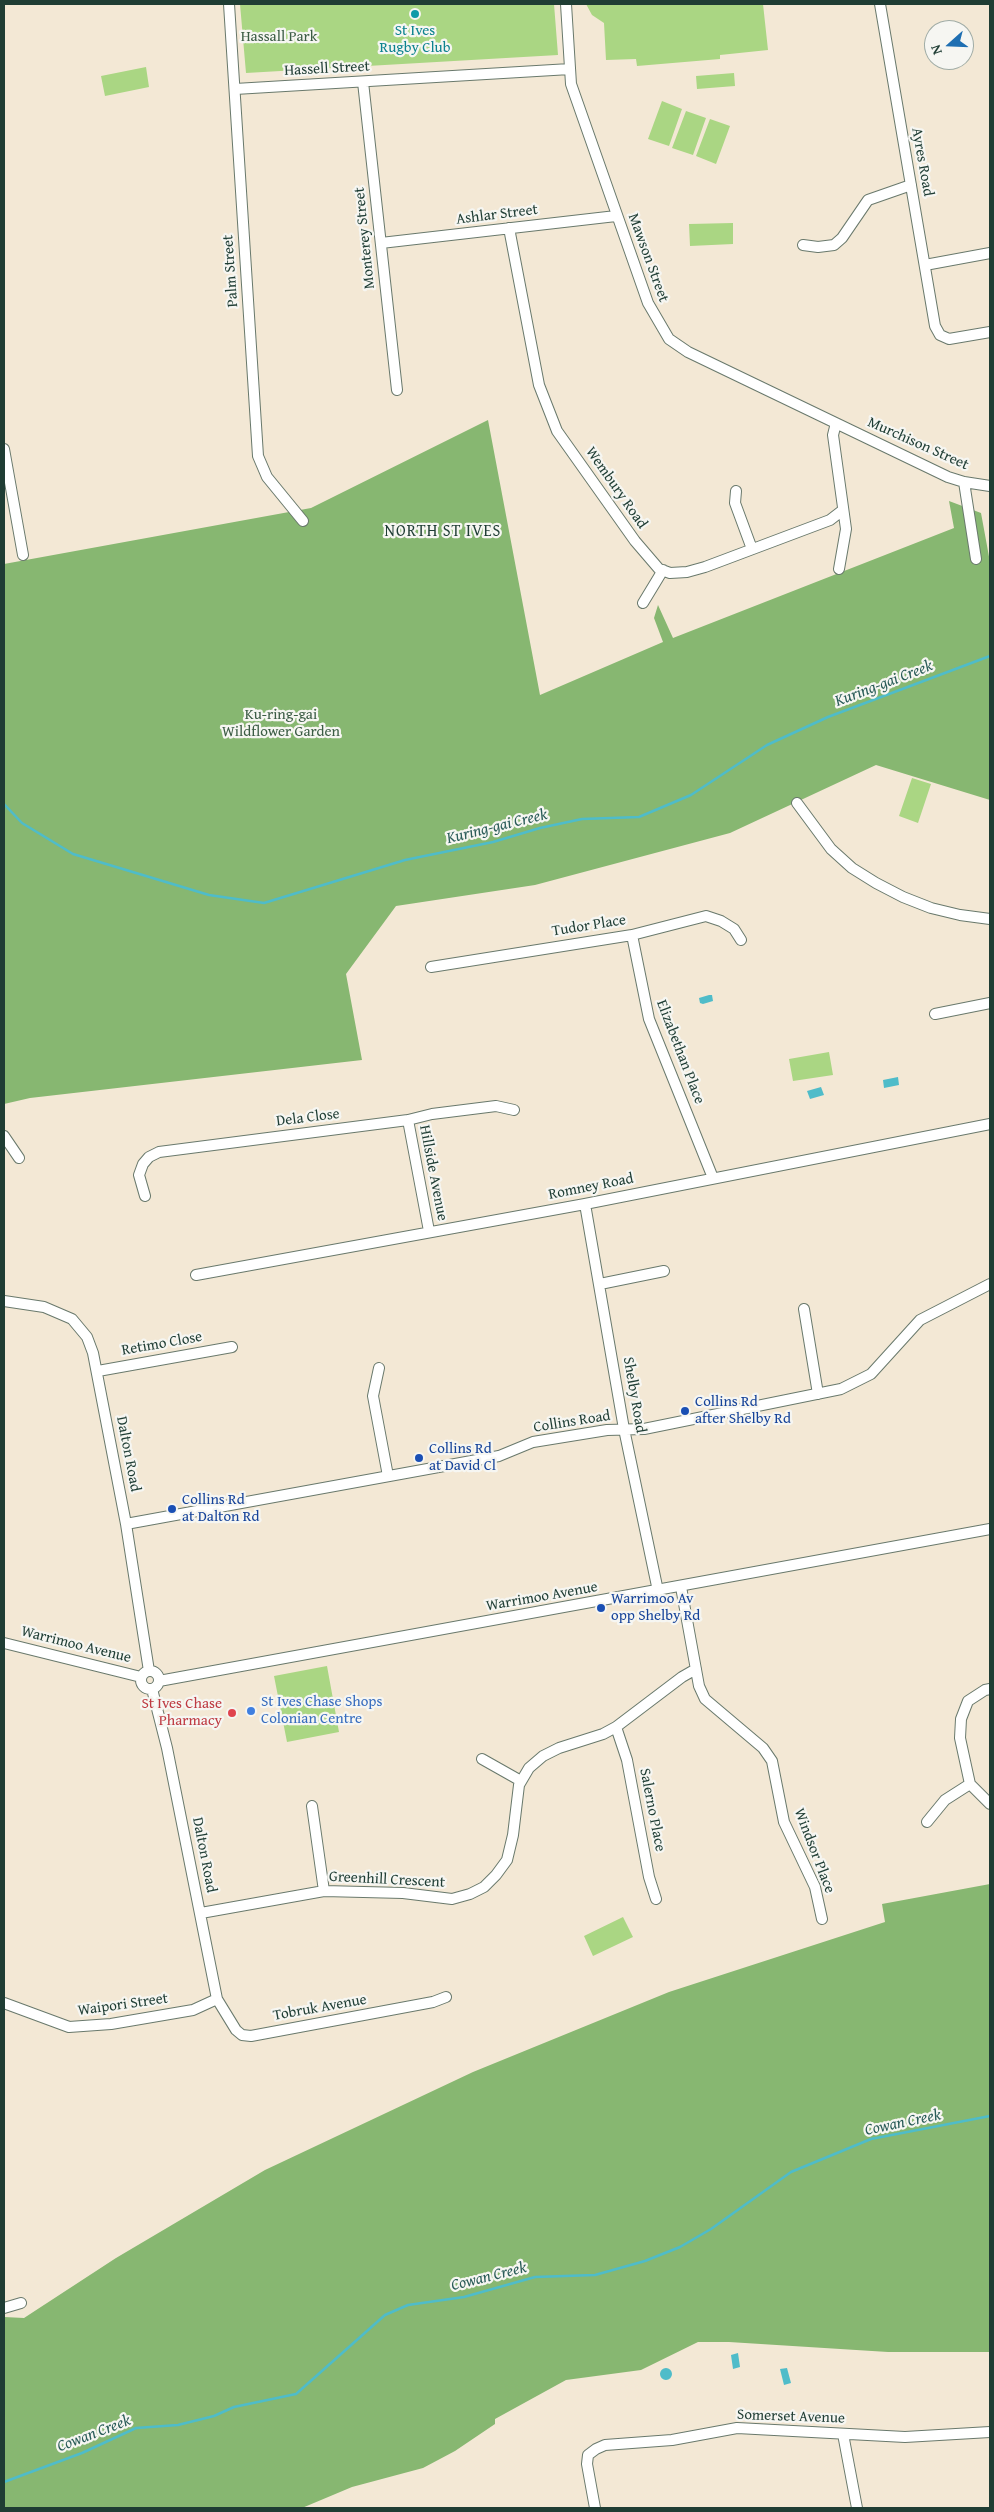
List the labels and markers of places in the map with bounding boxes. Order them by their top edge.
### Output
marker: St Ives Rugby Club [409,8,421,20]
place label: St Ives Rugby Club [380,22,450,57]
place label: Collins Rd after Shelby Rd [695,1393,791,1428]
marker: Collins Rd after Shelby Rd [679,1405,691,1417]
place label: Collins Rd at David Cl [429,1440,496,1475]
marker: Collins Rd at David Cl [413,1452,425,1464]
place label: Collins Rd at Dalton Rd [182,1491,259,1526]
marker: Collins Rd at Dalton Rd [166,1503,178,1515]
place label: Warrimoo Av opp Shelby Rd [611,1590,700,1625]
marker: Warrimoo Av opp Shelby Rd [595,1602,607,1614]
place label: St Ives Chase Shops Colonian Centre [261,1693,382,1728]
place label: St Ives Chase Pharmacy [141,1695,222,1730]
marker: St Ives Chase Shops Colonian Centre [245,1705,257,1717]
marker: St Ives Chase Pharmacy [226,1707,238,1719]

